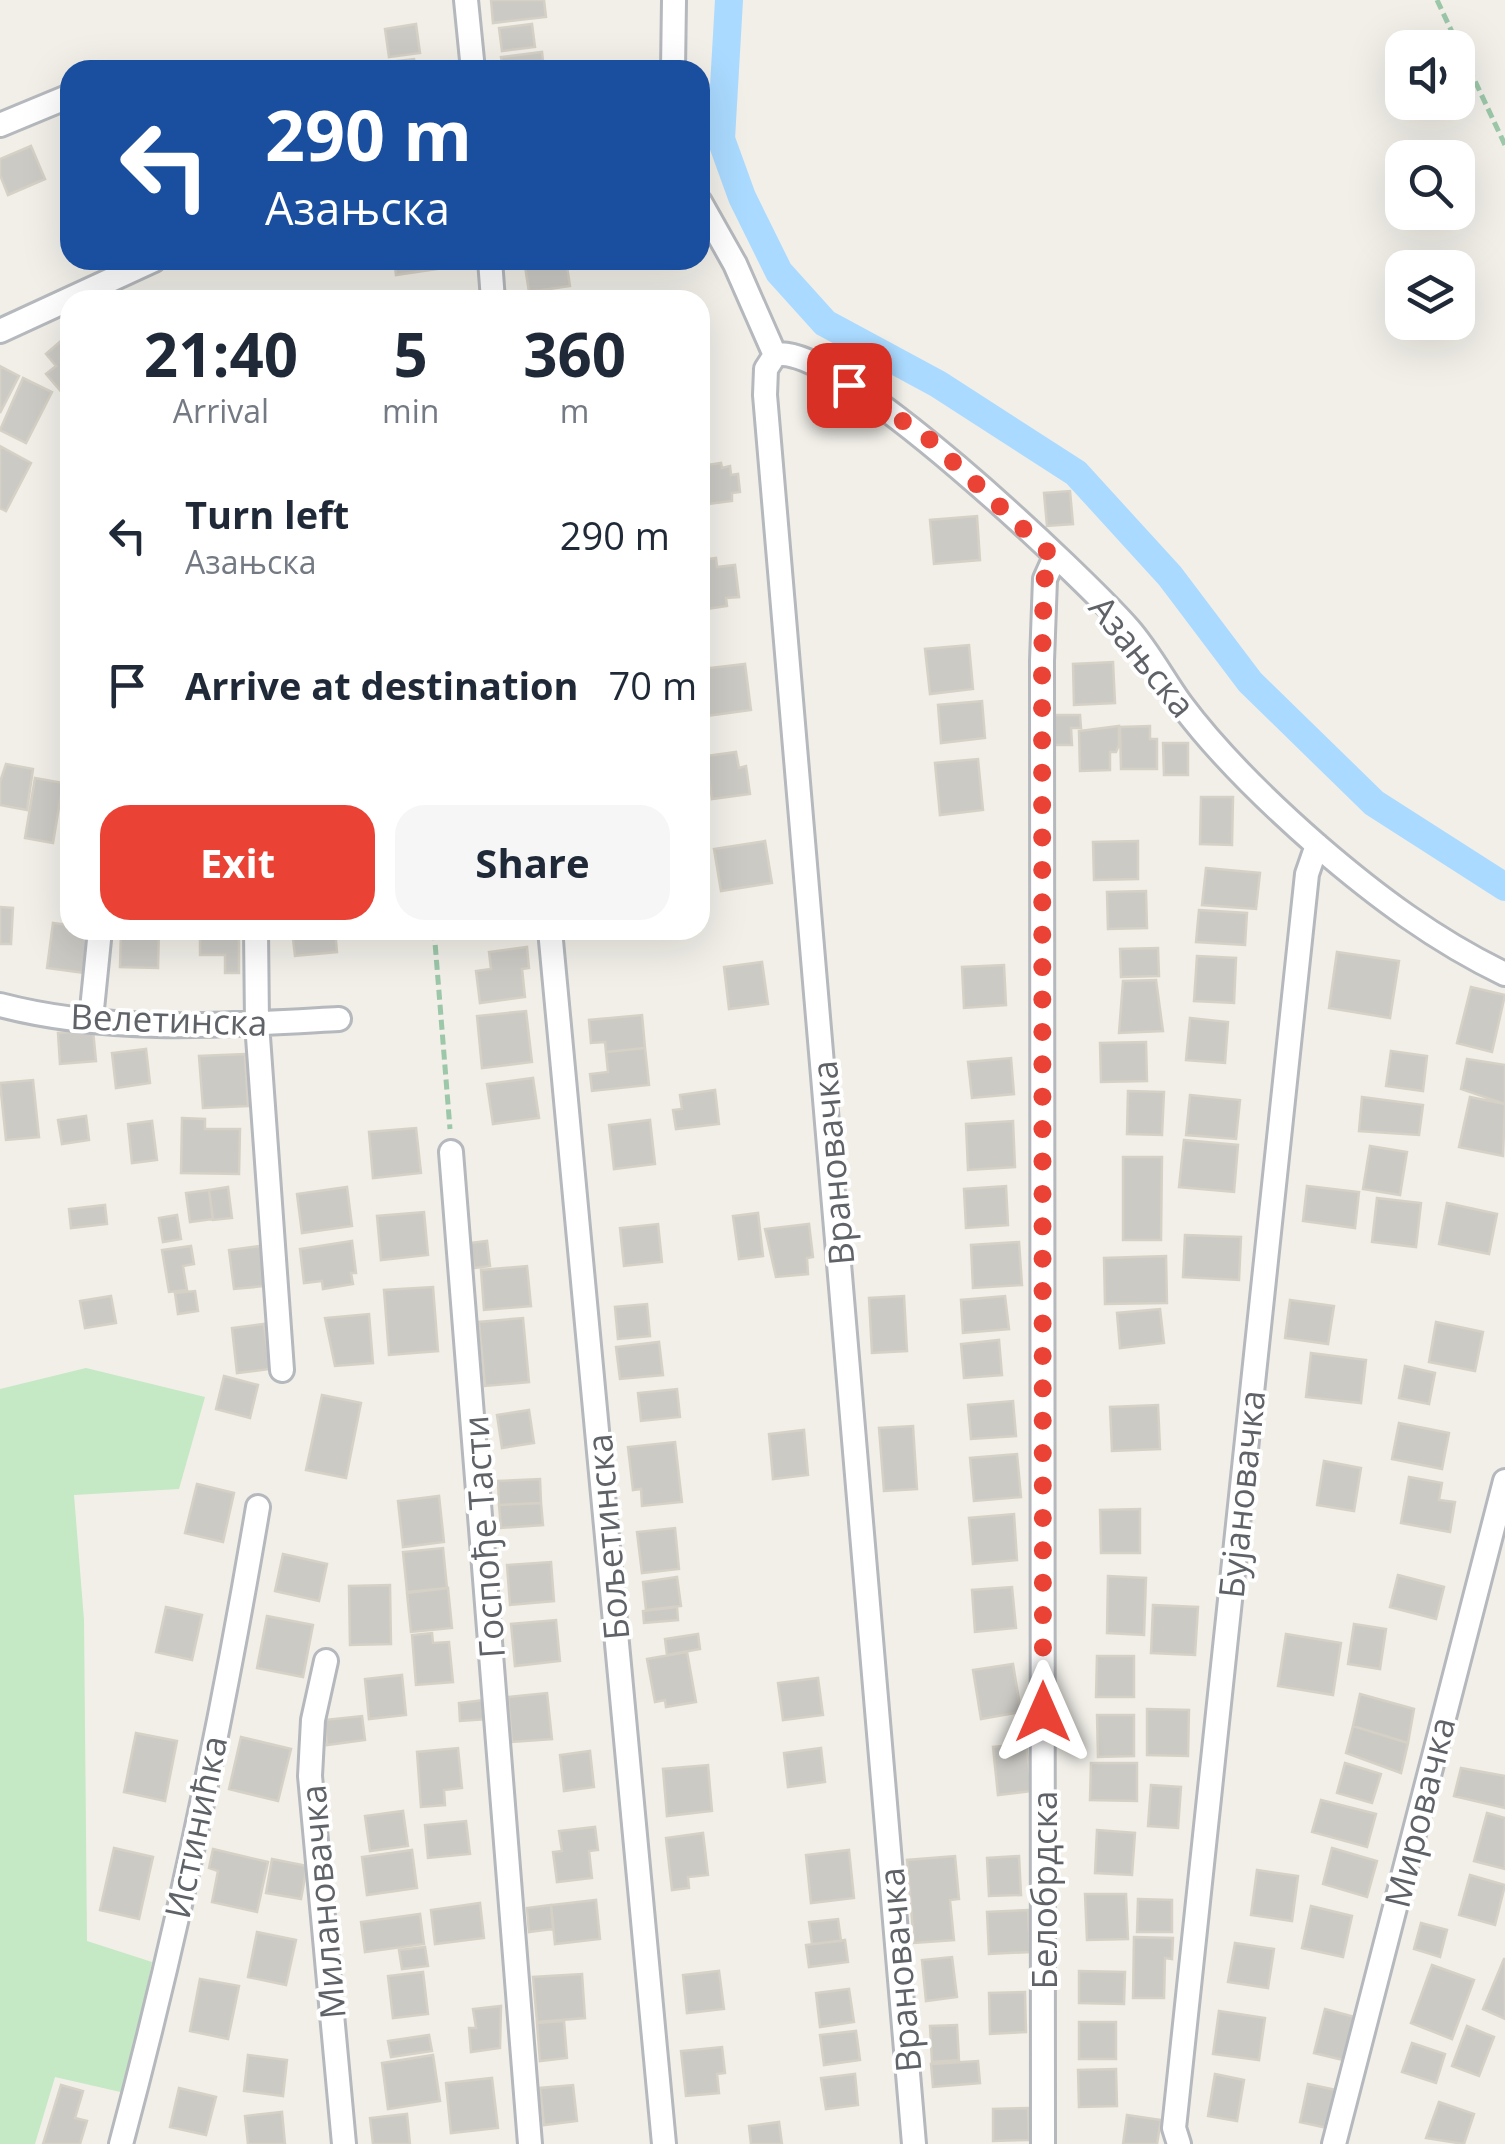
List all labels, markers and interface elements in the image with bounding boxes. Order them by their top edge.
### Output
map controls [1385,30,1475,340]
button: sound [1385,30,1475,120]
text: 290 m [265,86,472,182]
icon: left [100,100,230,230]
button: search [1385,140,1475,230]
text: Азањска [265,177,450,238]
button: layers [1385,250,1475,340]
text: 21:40 [144,313,298,395]
text: 5 [394,313,428,395]
text: 360 [523,313,626,395]
pin [807,343,892,428]
icon: arrive [822,358,877,413]
text: Arrival [173,389,269,432]
text: min [382,389,439,432]
text: m [560,389,589,432]
text: Turn left [185,488,349,540]
icon: left [100,508,155,563]
text: 290 m [560,509,670,561]
text: Азањска [185,540,317,583]
street label: Азањска [1079,585,1207,727]
icon: arrive [100,658,155,713]
text: Arrive at destination [185,659,579,711]
text: 70 m [609,659,697,711]
button: Exit [100,805,375,920]
button: Share [395,805,670,920]
street label: Велетинска [70,992,268,1046]
street label: Врановачка [800,1059,864,1267]
street label: Бујановачка [1207,1388,1275,1600]
street label: Госпође Тасти [451,1414,515,1660]
street label: Бољетинска [575,1432,639,1642]
position arrow [991,1660,1095,1764]
street label: Мировачка [1373,1712,1465,1912]
street label: Истинићка [153,1731,237,1923]
street label: Милановачка [288,1783,356,2021]
street label: Белобрдска [1020,1791,1067,1989]
street label: Врановачка [867,1866,931,2074]

